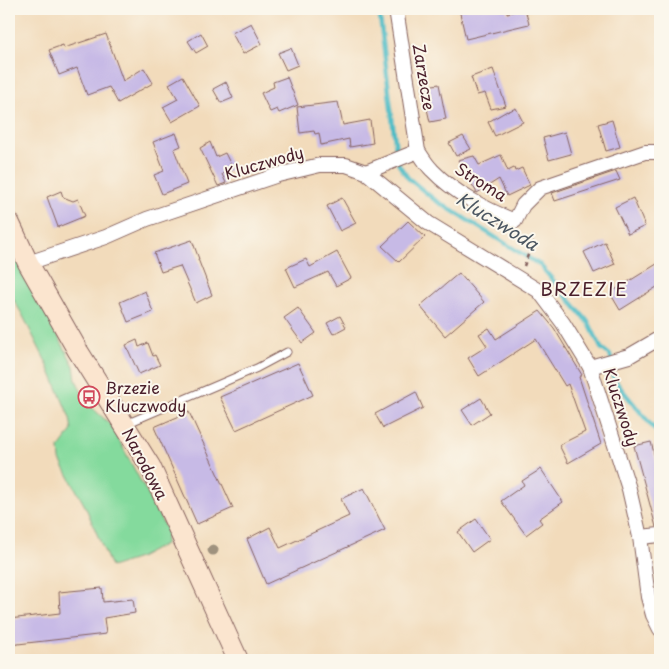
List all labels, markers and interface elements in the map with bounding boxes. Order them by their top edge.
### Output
street label: Zarzecze [408,42,442,112]
street label: Kluczwody [221,139,306,185]
street label: Stroma [451,156,512,207]
water label: Kluczwoda [451,185,545,257]
district label: BRZEZIE [540,274,628,302]
street label: Kluczwody [598,364,646,449]
place label: Brzezie Kluczwody [105,375,186,417]
bus stop icon: Brzezie Kluczwody [77,385,101,409]
street label: Narodowa [117,423,175,504]

